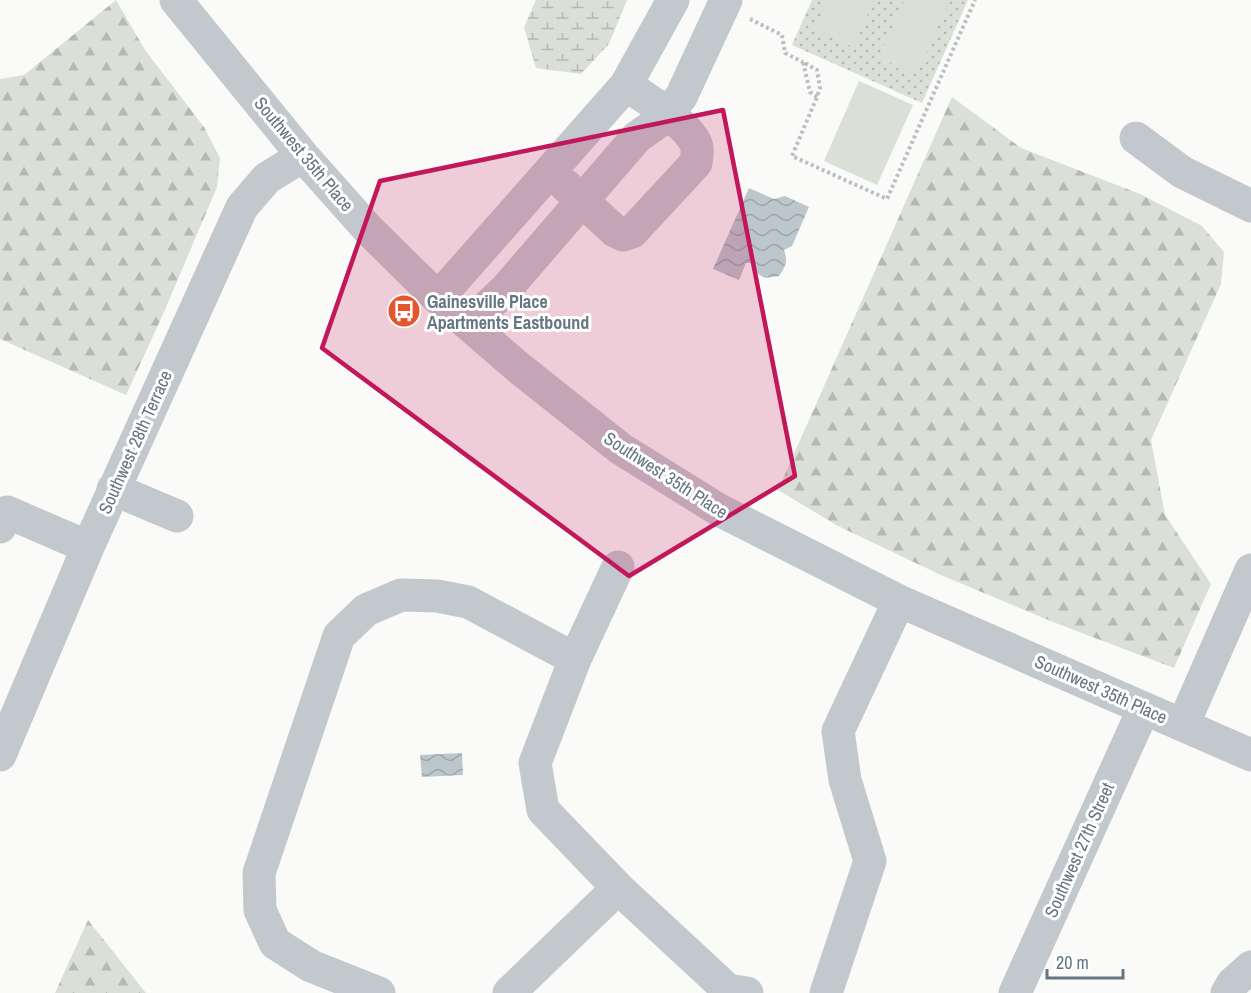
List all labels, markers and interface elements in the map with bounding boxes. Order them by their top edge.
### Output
street label: Southwest 35th Place [249,91,359,217]
place label: Gainesville Place Apartments Eastbound [427,289,589,335]
bus stop icon: Gainesville Place Apartments Eastbound [386,293,422,329]
street label: Southwest 28th Terrace [92,366,178,518]
street label: Southwest 35th Place [599,426,733,524]
street label: Southwest 35th Place [1031,649,1171,729]
street label: Southwest 27th Street [1038,779,1120,921]
scale bar [1047,942,1124,980]
text: 20 m [1056,950,1089,975]

